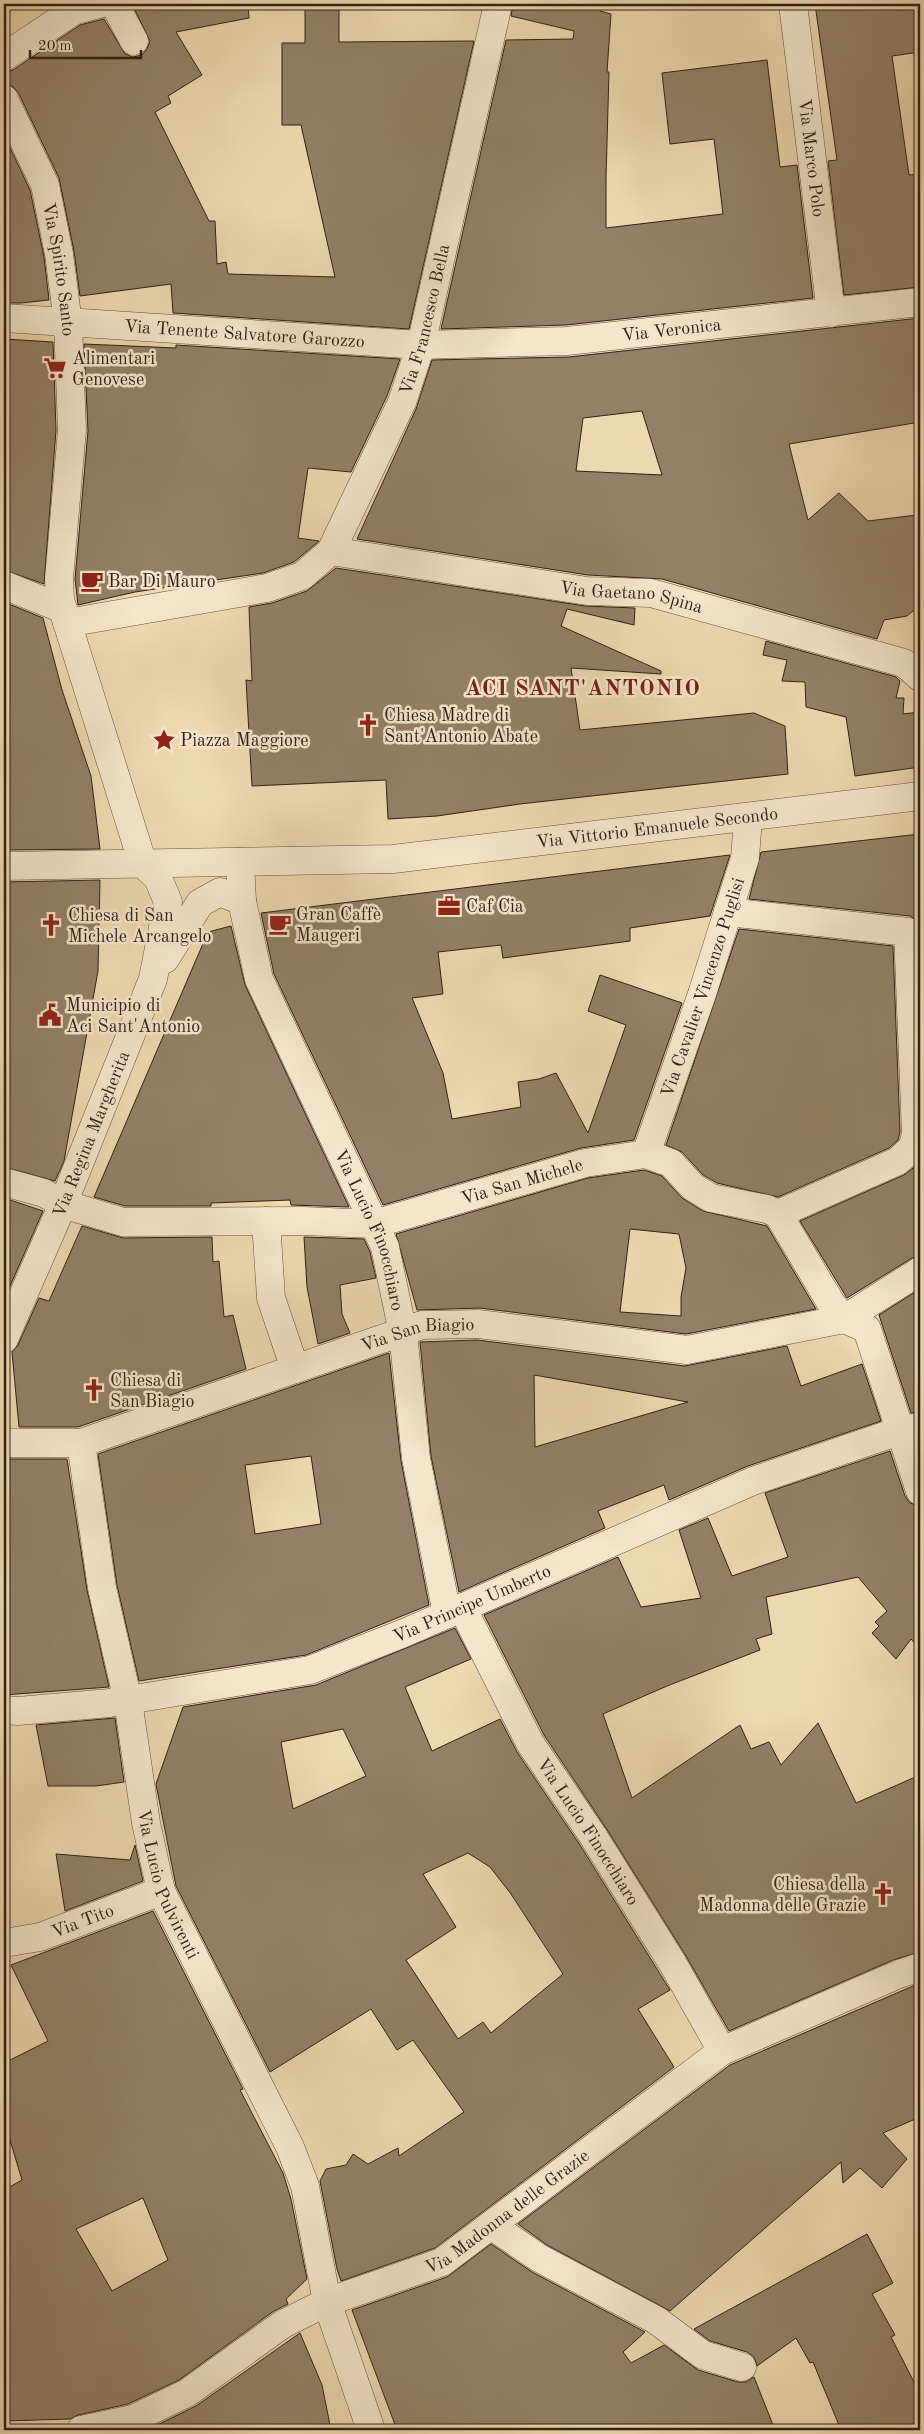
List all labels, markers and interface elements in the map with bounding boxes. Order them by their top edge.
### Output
scale bar [30,28,141,60]
text: 20 m [38,39,72,54]
street label: Via Marco Polo [795,98,827,218]
street label: Via Spirito Santo [39,201,76,337]
street label: Via Francesco Bella [397,242,454,398]
street label: Via Veronica [621,316,722,345]
street label: Via Tenente Salvatore Garozzo [124,318,365,351]
place label: Alimentari Genovese [72,350,155,389]
supermarket icon: Alimentari Genovese [42,355,68,381]
cafe icon: Bar Di Mauro [79,568,105,594]
place label: Bar Di Mauro [108,573,216,591]
street label: Via Gaetano Spina [558,579,705,617]
district label: ACI SANT'ANTONIO [465,678,701,700]
place label: Chiesa Madre di Sant'Antonio Abate [384,707,538,746]
church icon: Chiesa Madre di Sant'Antonio Abate [355,712,381,738]
place icon: Piazza Maggiore [151,727,177,753]
place label: Piazza Maggiore [180,732,309,750]
street label: Via Vittorio Emanuele Secondo [535,805,779,852]
street label: Via Cavalier Vincenzo Puglisi [659,876,748,1100]
office icon: Caf Cia [436,893,462,919]
place label: Caf Cia [466,898,524,916]
place label: Gran Caffè Maugeri [296,906,381,945]
place label: Chiesa di San Michele Arcangelo [68,907,211,946]
cafe icon: Gran Caffè Maugeri [267,911,293,937]
church icon: Chiesa di San Michele Arcangelo [38,912,64,938]
place label: Municipio di Aci Sant'Antonio [66,997,200,1036]
public building icon: Municipio di Aci Sant'Antonio [37,1002,63,1028]
street label: Via Regina Margherita [50,1048,134,1220]
street label: Via Lucio Finocchiaro [330,1147,406,1313]
street label: Via San Michele [459,1156,585,1208]
street label: Via San Biagio [359,1316,475,1355]
place label: Chiesa di San Biagio [110,1372,195,1411]
church icon: Chiesa di San Biagio [81,1377,107,1403]
street label: Via Principe Umberto [391,1562,554,1646]
street label: Via Lucio Finocchiaro [533,1755,642,1909]
street label: Via Lucio Pulvirenti [134,1808,202,1962]
place label: Chiesa della Madonna delle Grazie [699,1876,866,1915]
church icon: Chiesa della Madonna delle Grazie [870,1881,896,1907]
street label: Via Tito [49,1902,116,1942]
street label: Via Madonna delle Grazie [423,2147,593,2277]

